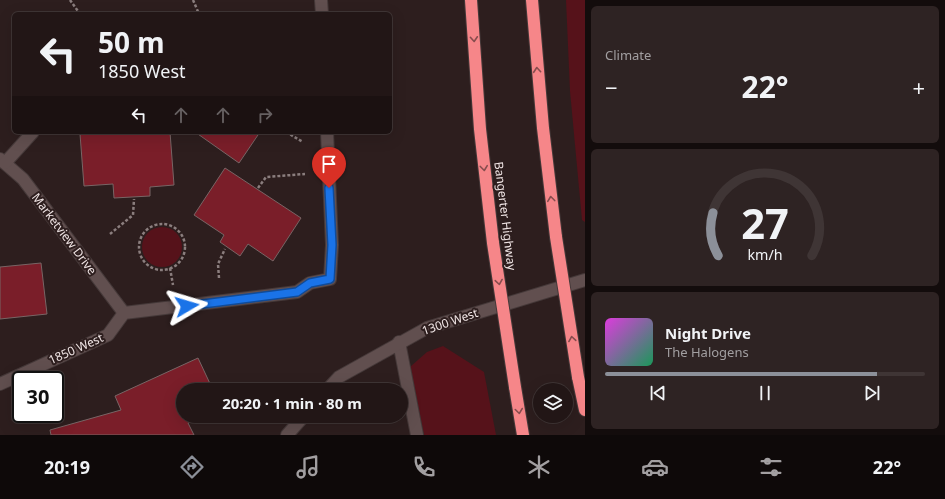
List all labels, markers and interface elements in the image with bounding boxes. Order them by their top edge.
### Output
text: 50 m [98,23,165,61]
icon: left [32,28,84,80]
one-way arrow [469,36,478,42]
text: Climate [605,46,651,64]
text: 1850 West [98,59,186,83]
text: 22° [741,66,789,107]
one-way arrow [533,67,542,73]
text: − [605,72,618,102]
text: + [912,72,925,102]
icon: left [128,104,150,126]
icon: ahead [170,104,192,126]
icon: ahead [212,104,234,126]
icon: right [254,104,276,126]
pin [312,147,346,188]
icon: arrive [318,153,340,175]
street label: Bangerter Highway [490,161,521,272]
one-way arrow [480,165,489,172]
street label: Marketview Drive [28,189,101,278]
text: 27 [741,194,789,250]
one-way arrow [547,196,556,202]
text: km/h [747,244,783,263]
one-way arrow [494,278,503,285]
position arrow [166,285,208,327]
street label: 1300 West [419,304,481,339]
text: Night Drive [665,323,751,343]
street label: 1850 West [46,329,107,368]
one-way arrow [568,335,577,342]
text: The Halogens [665,343,749,361]
speed limit sign: 30 [12,371,64,423]
icon: previous [647,382,669,404]
icon: pause [754,382,776,404]
icon: next [861,382,883,404]
map controls [533,383,573,423]
button: layers [533,383,573,423]
text: 20:20 · 1 min · 80 m [222,393,362,413]
one-way arrow [514,408,523,414]
icon: directions [178,453,206,481]
icon: music [294,453,322,481]
icon: phone [410,453,438,481]
icon: climate [525,453,553,481]
icon: car [641,453,669,481]
icon: filters [757,453,785,481]
text: 20:19 [44,455,90,479]
text: 22° [873,455,901,479]

